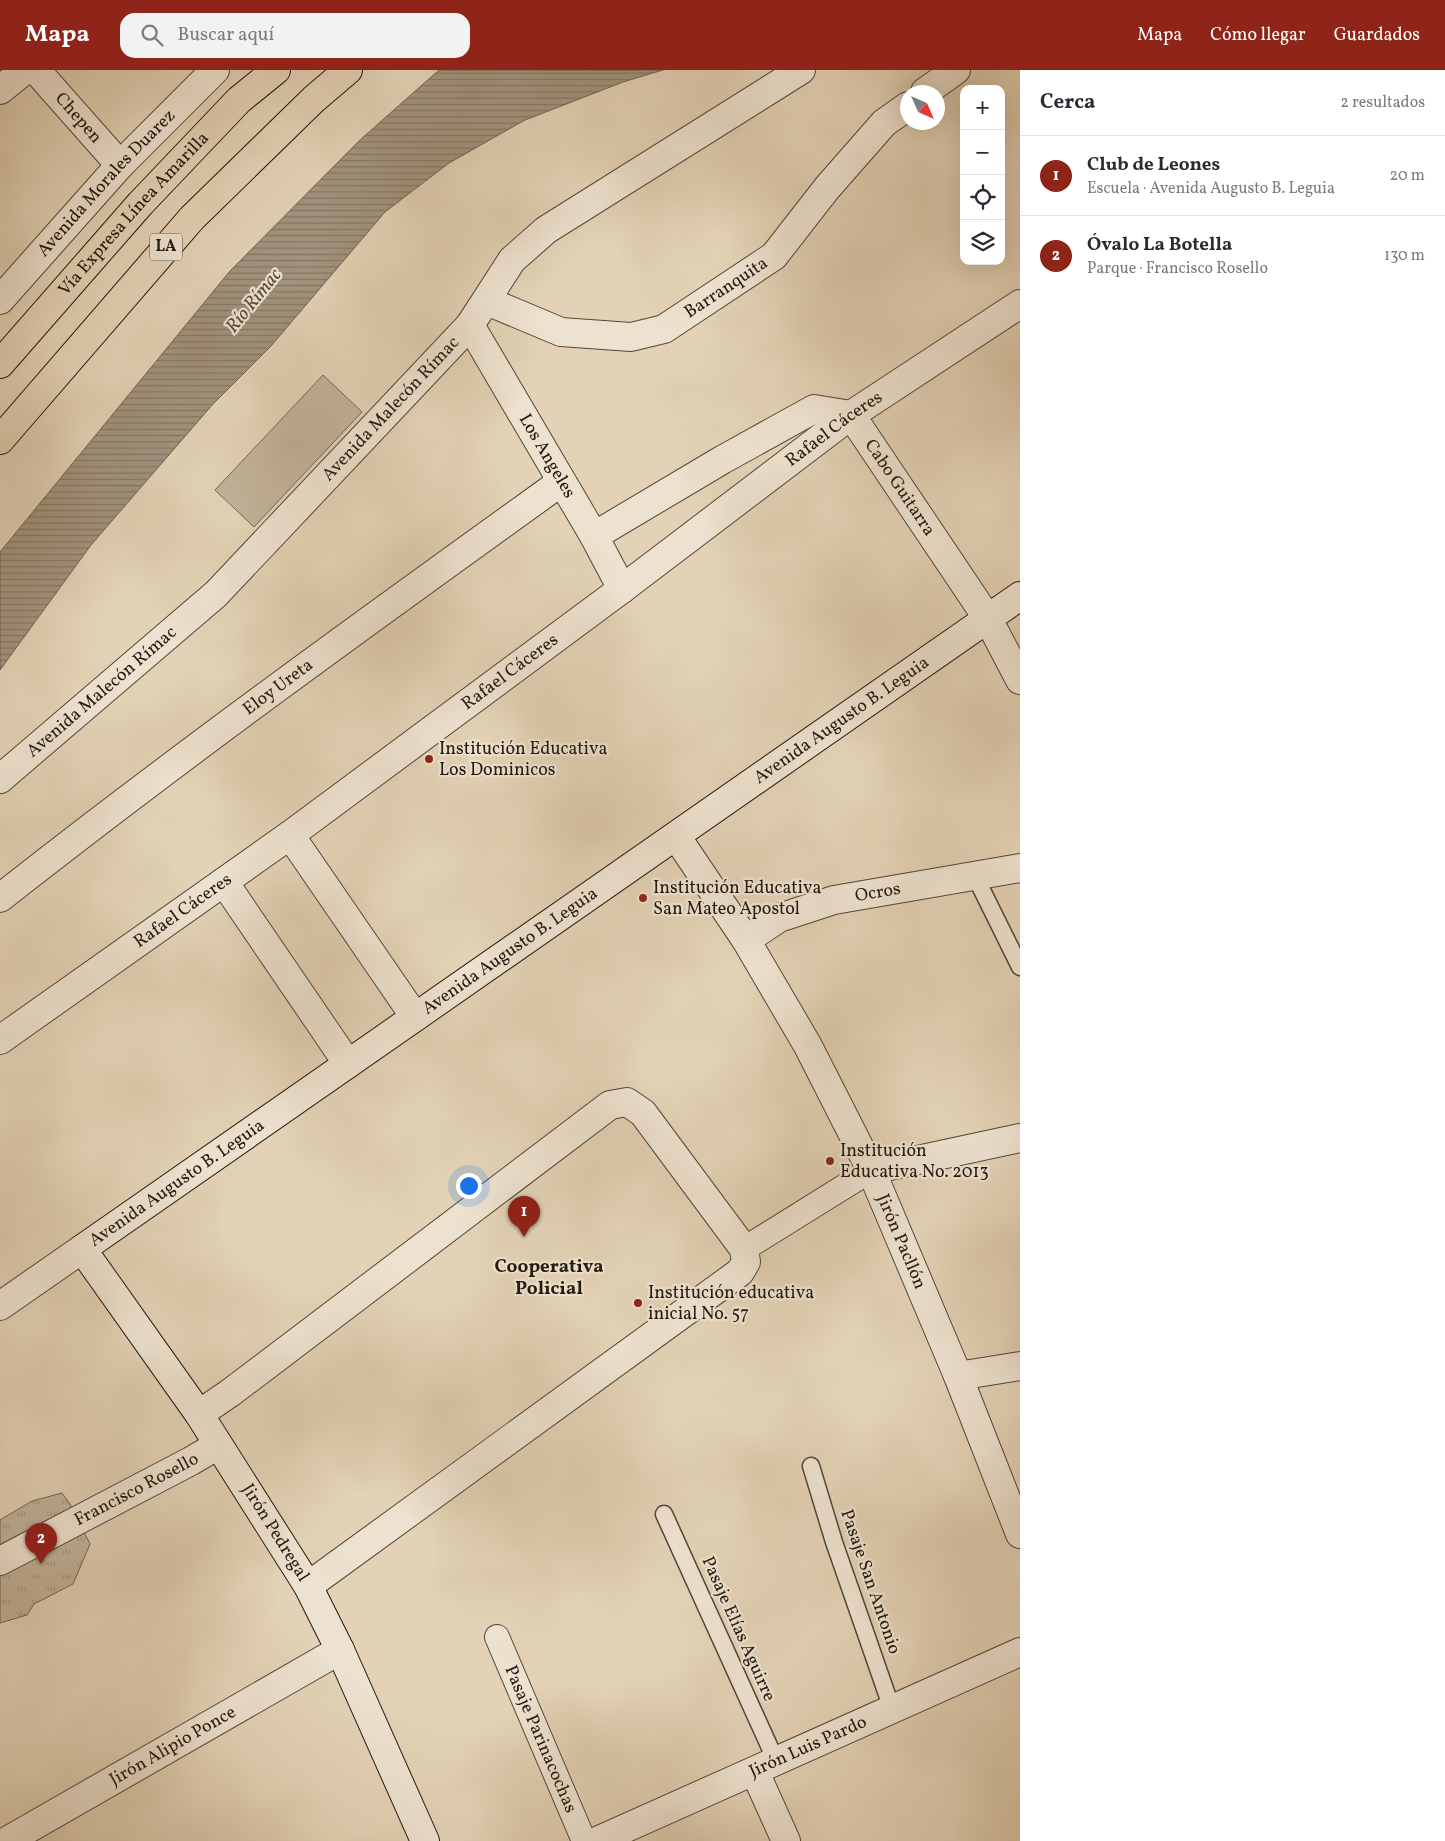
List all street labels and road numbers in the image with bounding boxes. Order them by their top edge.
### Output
street label: Chepen [49,87,108,149]
street label: Avenida Morales Duarez [31,104,181,263]
street label: Vía Expresa Línea Amarilla [53,126,215,301]
road number: LA [150,233,182,260]
street label: Barranquita [679,251,773,325]
street label: Avenida Malecón Rímac [316,331,465,487]
street label: Rafael Cáceres [780,385,888,473]
street label: Los Angeles [512,409,582,503]
street label: Cabo Guitarra [858,434,941,541]
street label: Avenida Malecón Rímac [21,620,182,763]
street label: Rafael Cáceres [456,628,564,716]
street label: Avenida Augusto B. Leguia [749,650,934,790]
street label: Eloy Ureta [238,653,319,722]
street label: Rafael Cáceres [129,867,237,954]
street label: Ocros [853,876,903,909]
street label: Avenida Augusto B. Leguia [417,881,603,1021]
street label: Avenida Augusto B. Leguia [84,1113,270,1253]
street label: Jirón Pacllón [870,1190,933,1293]
street label: Francisco Rosello [70,1447,203,1533]
street label: Jirón Pedregal [235,1479,315,1587]
street label: Pasaje San Antonio [834,1506,906,1658]
street label: Pasaje Elías Aguirre [695,1553,781,1705]
street label: Pasaje Parinacochas [498,1661,583,1817]
street label: Jirón Alipio Ponce [105,1700,241,1792]
street label: Jirón Luis Pardo [745,1710,871,1784]

